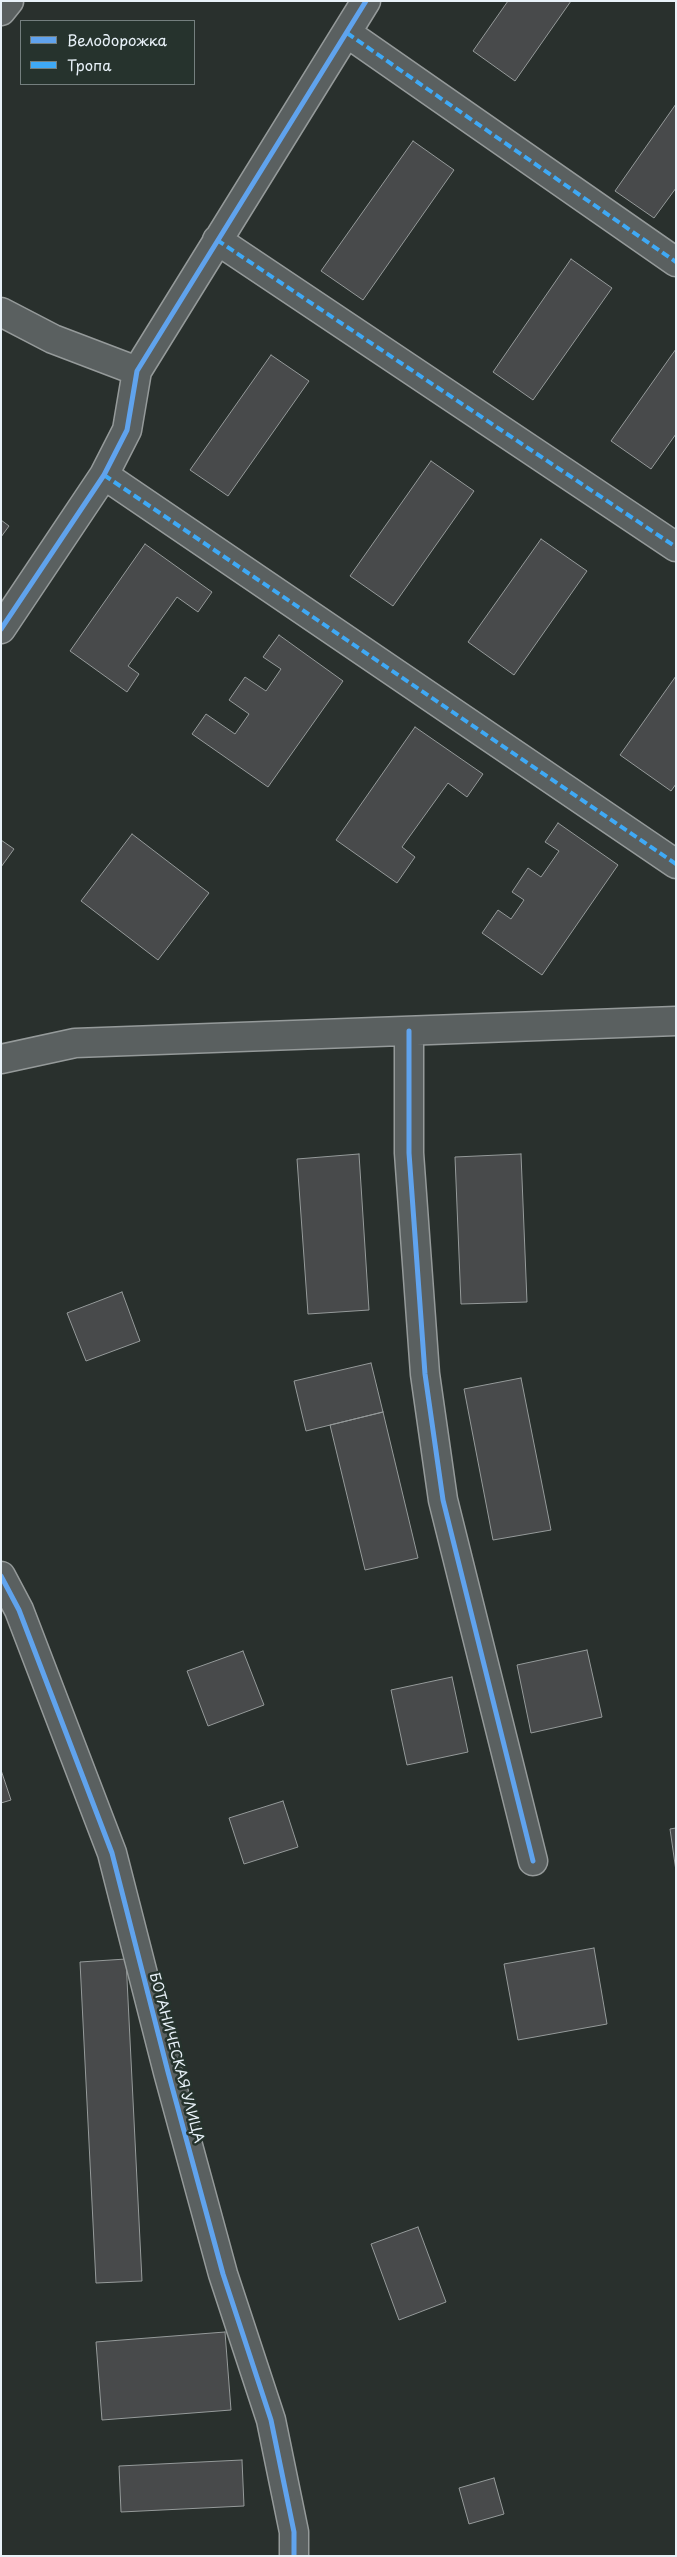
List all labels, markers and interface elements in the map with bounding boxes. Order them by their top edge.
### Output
legend [20,20,195,85]
text: Велодорожка [67,28,167,51]
text: Тропа [67,53,112,76]
street label: БОТАНИЧЕСКАЯ УЛИЦА [145,1971,207,2145]

